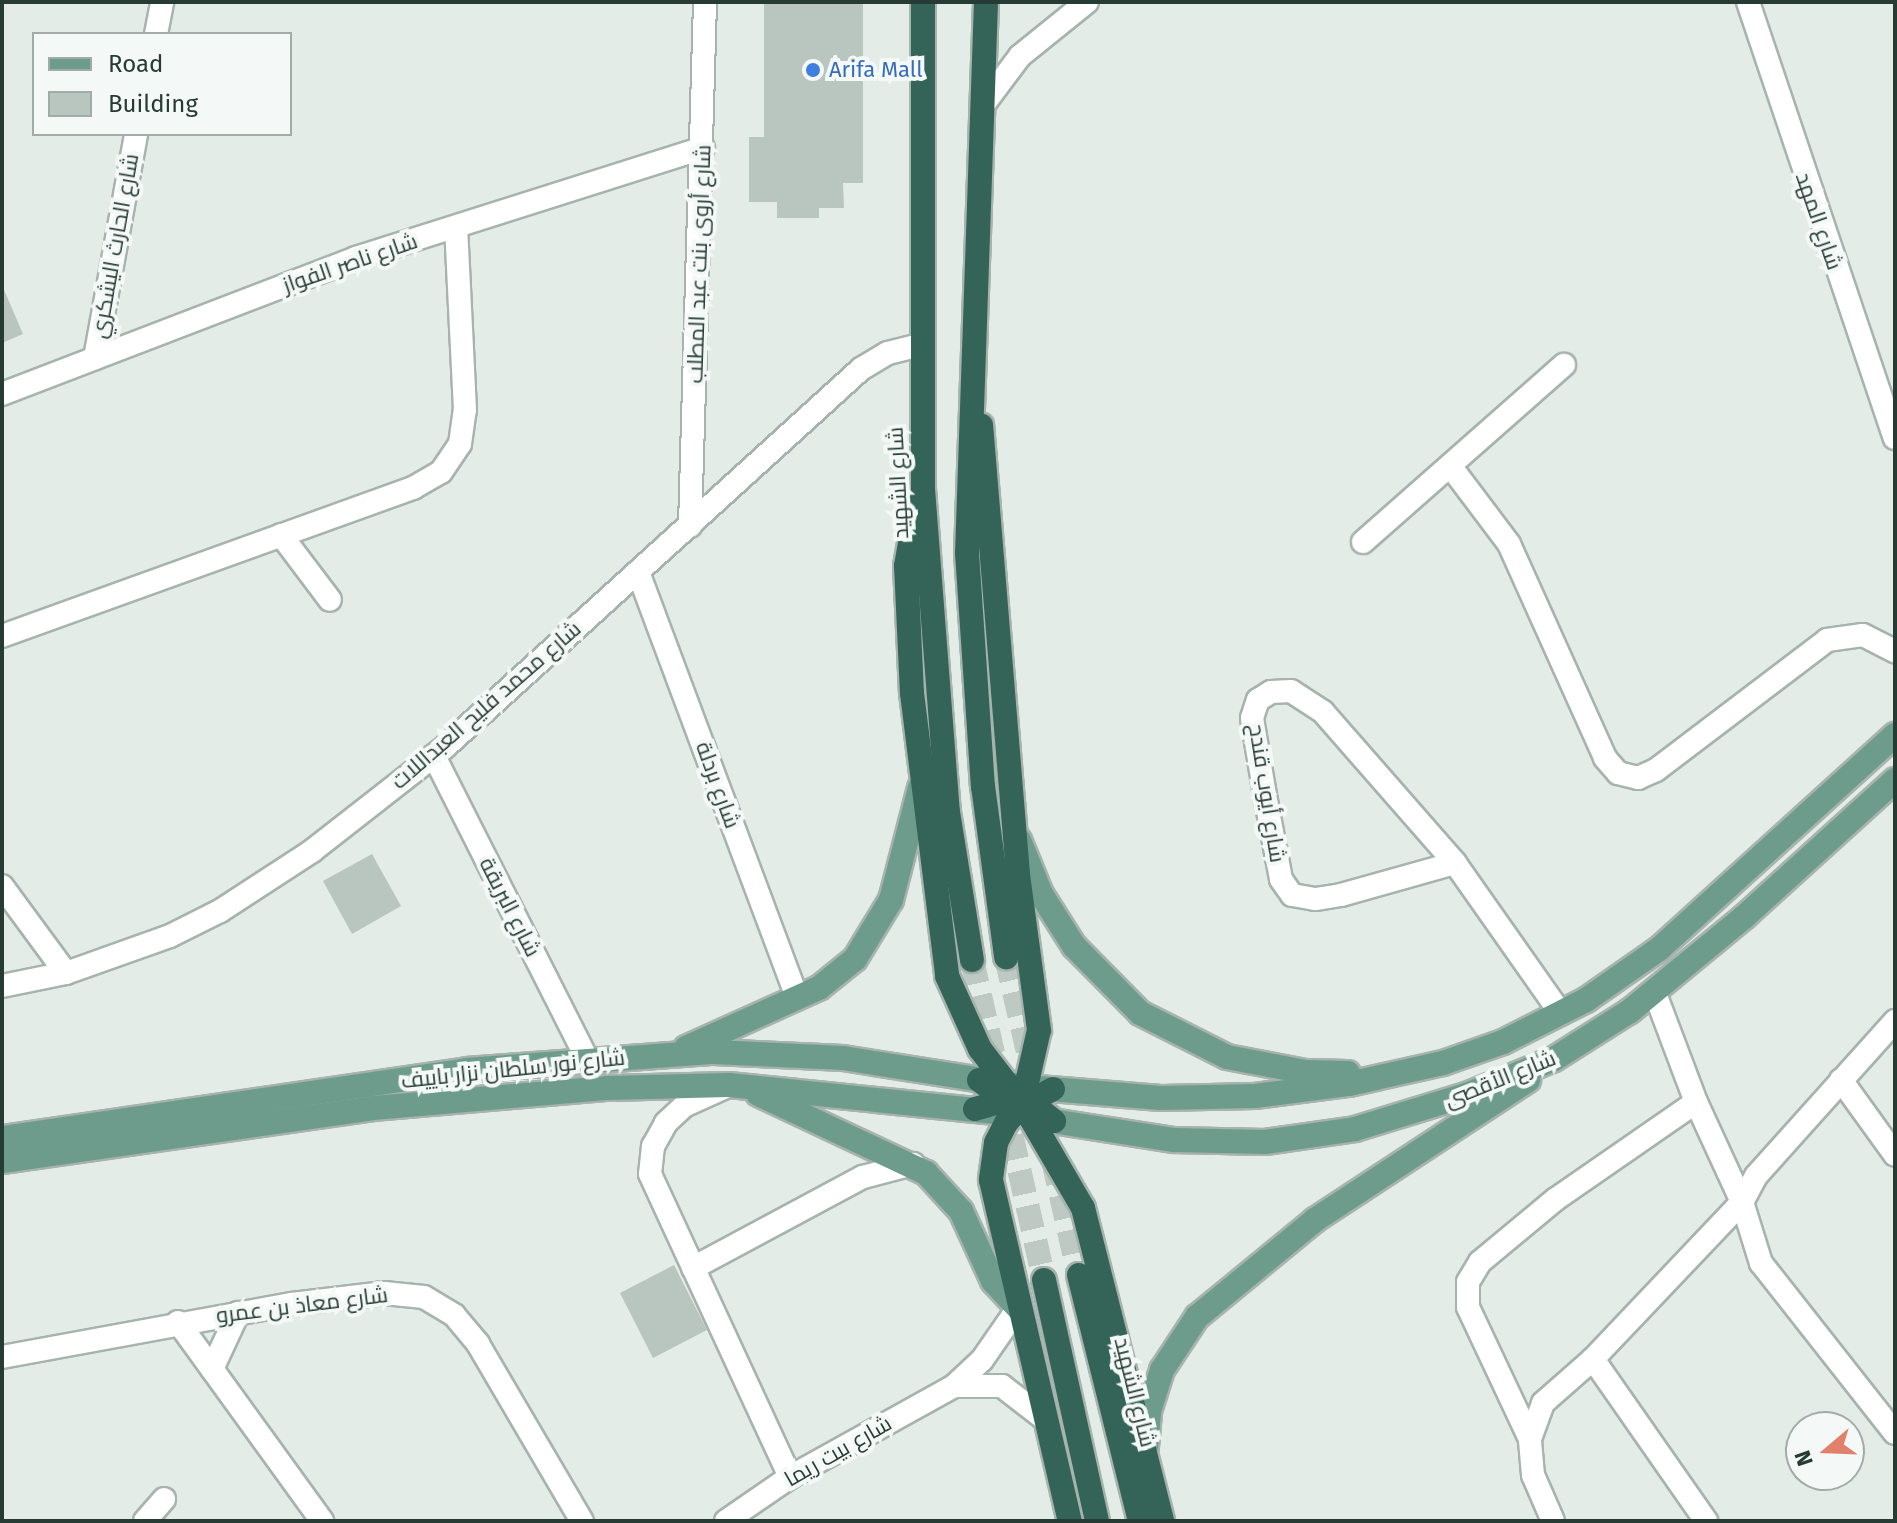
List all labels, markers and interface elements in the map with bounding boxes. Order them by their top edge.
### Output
legend [32,32,292,136]
text: Road [108,50,163,78]
place label: Arifa Mall [829,57,923,83]
marker: Arifa Mall [804,61,822,79]
text: Building [108,90,198,118]
street label: شارع أروى بنت عبد المطلب [682,144,716,384]
street label: شارع الحارث اليشكري [86,151,144,341]
street label: شارع المهد [1790,169,1848,273]
street label: شارع ناصر الفواز [279,228,421,298]
street label: شارع الشهيد [882,426,914,540]
street label: شارع محمد فليح العبداللات [386,615,586,795]
street label: شارع أيوب قندح [1243,722,1291,864]
street label: شارع بردلة [690,738,746,832]
street label: شارع البريقة [474,853,546,961]
street label: شارع نور سلطان نزار باييف [400,1044,626,1094]
street label: شارع الأقصى [1441,1045,1559,1113]
street label: شارع معاذ بن عمرو [215,1281,389,1329]
street label: شارع الشهيد [1109,1334,1161,1450]
street label: شارع بيت ريما [780,1410,896,1492]
north arrow [1785,1411,1865,1491]
text: N [1789,1447,1819,1470]

